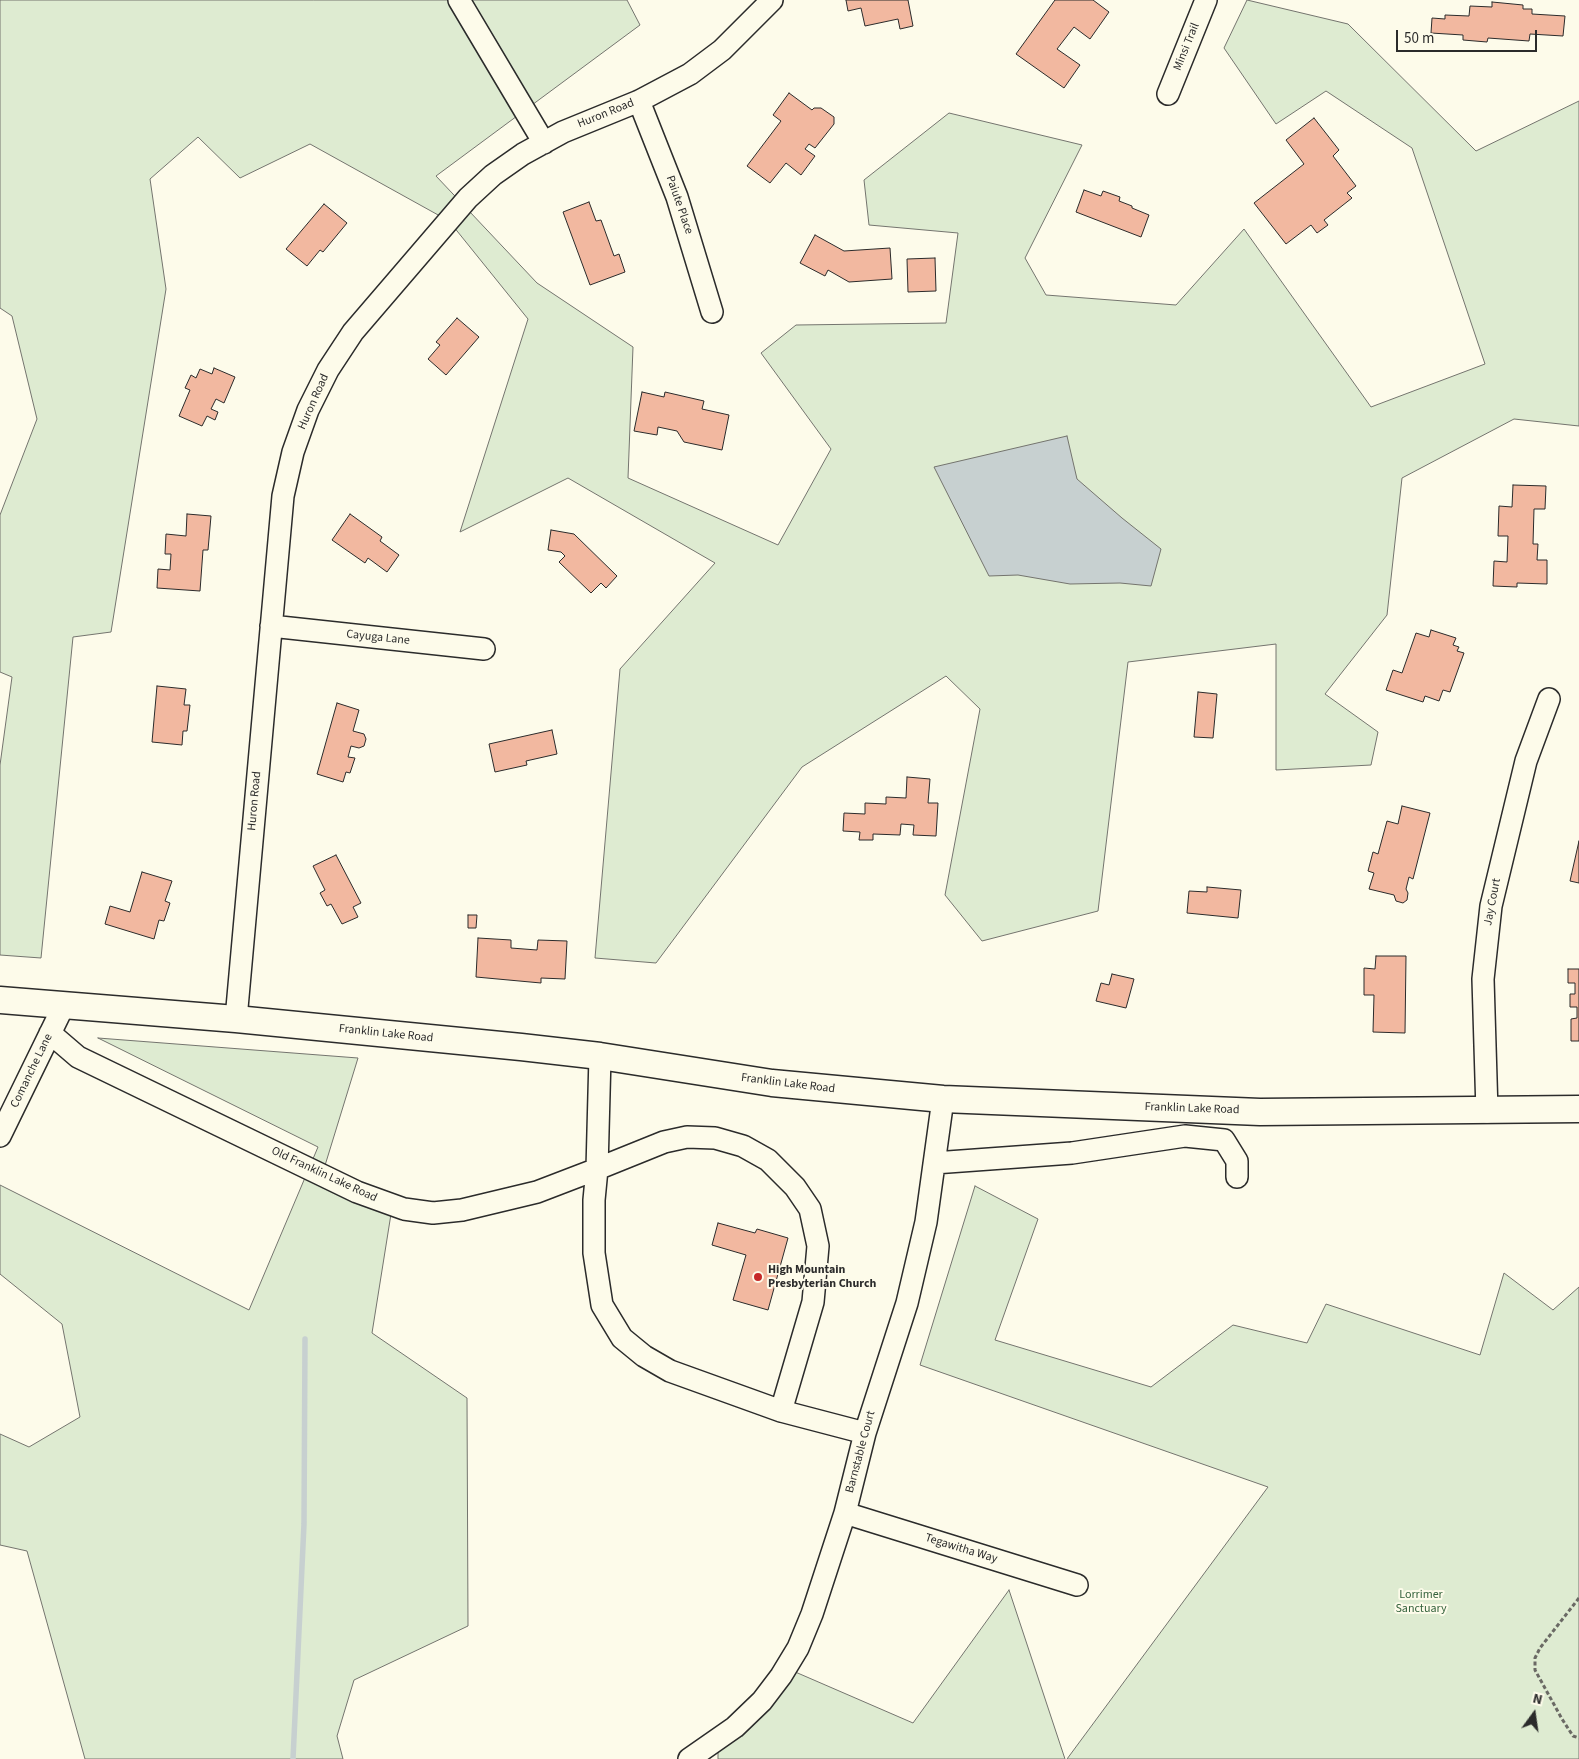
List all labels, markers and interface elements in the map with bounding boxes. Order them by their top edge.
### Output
scale bar [1399,20,1540,52]
street label: Minsi Trail [1171,21,1203,73]
text: 50 m [1404,28,1434,49]
street label: Huron Road [576,96,636,132]
street label: Paiute Place [662,174,696,236]
street label: Huron Road [295,372,333,432]
street label: Cayuga Lane [346,628,410,648]
street label: Huron Road [245,771,265,831]
street label: Jay Court [1481,877,1505,927]
street label: Franklin Lake Road [338,1022,434,1046]
street label: Comanche Lane [8,1032,56,1110]
street label: Franklin Lake Road [740,1071,836,1097]
street label: Franklin Lake Road [1144,1100,1240,1118]
street label: Old Franklin Lake Road [269,1144,379,1206]
place label: High Mountain Presbyterian Church [768,1263,876,1291]
marker: High Mountain Presbyterian Church [752,1271,764,1283]
street label: Barnstable Court [843,1409,879,1495]
street label: Tegawitha Way [923,1531,999,1567]
park label: Lorrimer Sanctuary [1395,1588,1447,1616]
north arrow [1509,1689,1559,1739]
text: N [1531,1689,1545,1710]

